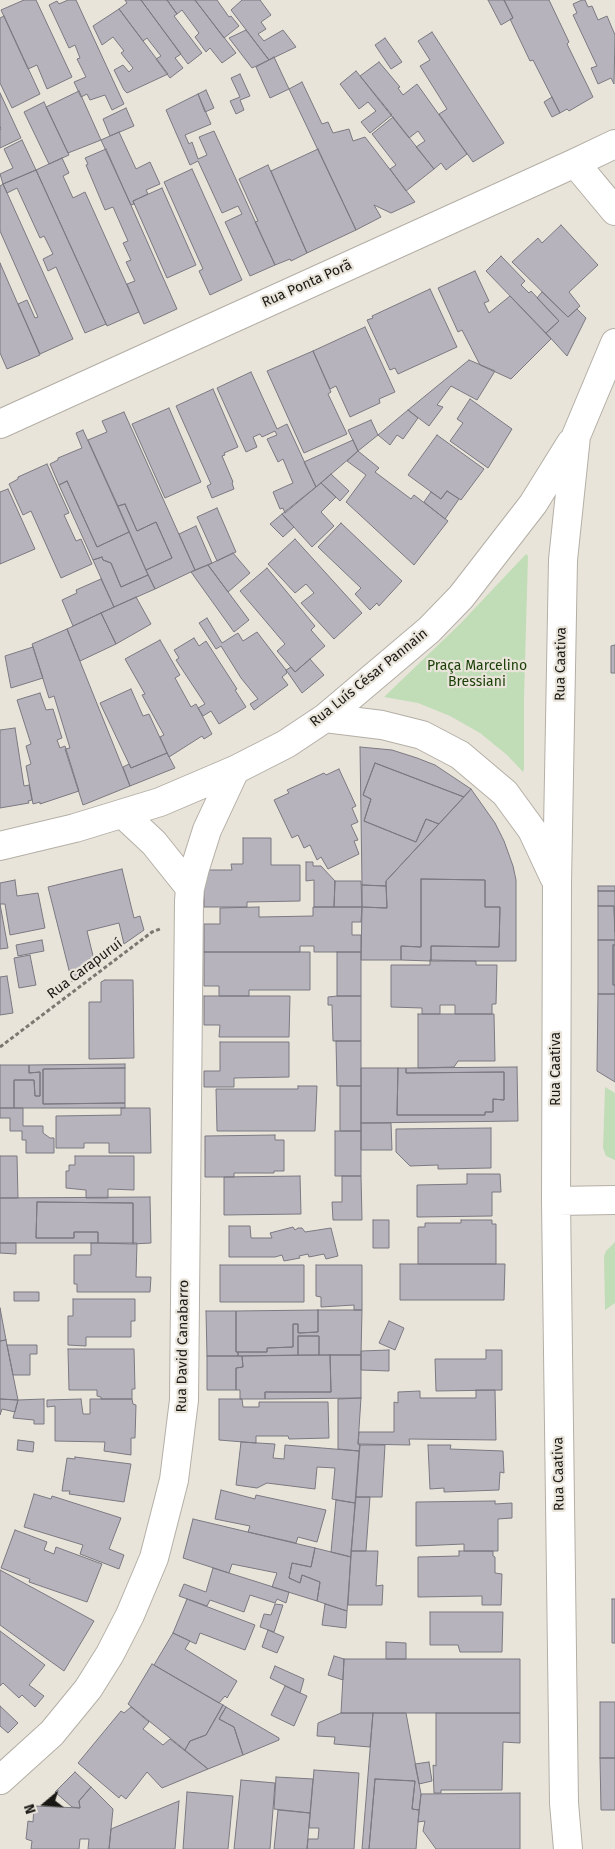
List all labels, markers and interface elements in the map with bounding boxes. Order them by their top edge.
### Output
street label: Rua Ponta Porã [259,257,355,311]
street label: Rua Luís César Pannain [307,625,431,731]
street label: Rua Caativa [552,627,570,701]
park label: Praça Marcelino Bressiani [427,658,527,690]
street label: Rua Carapuruí [44,935,126,1003]
street label: Rua Caativa [548,1032,564,1106]
street label: Rua David Canabarro [173,1280,193,1412]
street label: Rua Caativa [550,1437,568,1511]
north arrow [20,1779,70,1829]
text: N [21,1802,40,1816]

